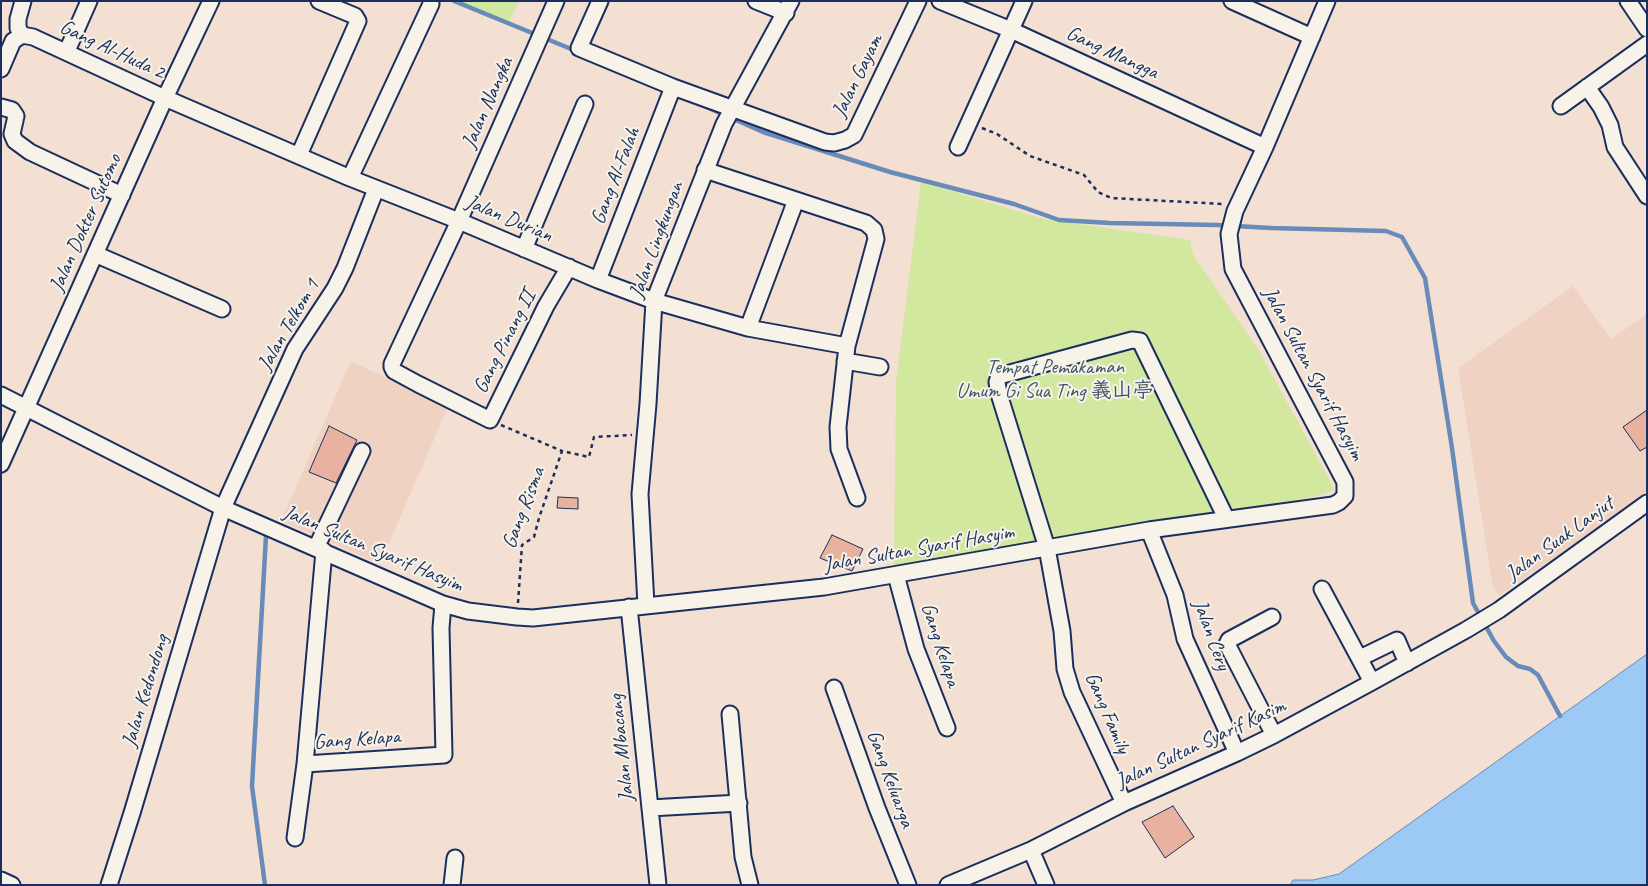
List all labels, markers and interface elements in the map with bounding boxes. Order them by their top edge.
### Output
street label: Gang Al-Huda 2 [55,15,169,85]
street label: Gang Mangga [1062,21,1162,85]
street label: Jalan Gayam [827,30,889,122]
street label: Jalan Nangka [457,54,519,152]
street label: Gang Al-Falah [586,124,646,228]
street label: Jalan Dokter Sutomo [44,150,128,296]
street label: Jalan Lingkungan [624,178,690,302]
street label: Jalan Durian [462,190,556,248]
street label: Jalan Telkom 1 [253,275,325,375]
street label: Jalan Sultan Syarif Hasyim [1257,283,1369,465]
street label: Gang Pinang II [468,286,542,398]
park label: Tempat Pemakaman Umum Gi Sua Ting 義山亭 [956,354,1154,404]
street label: Gang Risma [497,464,551,552]
street label: Jalan Suak Lanjut [1501,491,1619,587]
street label: Jalan Sultan Syarif Hasyim [279,500,467,598]
street label: Jalan Sultan Syarif Hasyim [822,520,1016,578]
street label: Jalan Cery [1187,596,1235,674]
street label: Gang Kelapa [915,600,965,690]
street label: Jalan Kedondong [117,632,175,750]
street label: Gang Family [1079,669,1135,757]
street label: Jalan Mbacang [604,693,640,803]
street label: Jalan Sultan Syarif Kasim [1112,694,1290,794]
street label: Gang Kelapa [313,724,401,756]
street label: Gang Keluarga [861,727,919,831]

